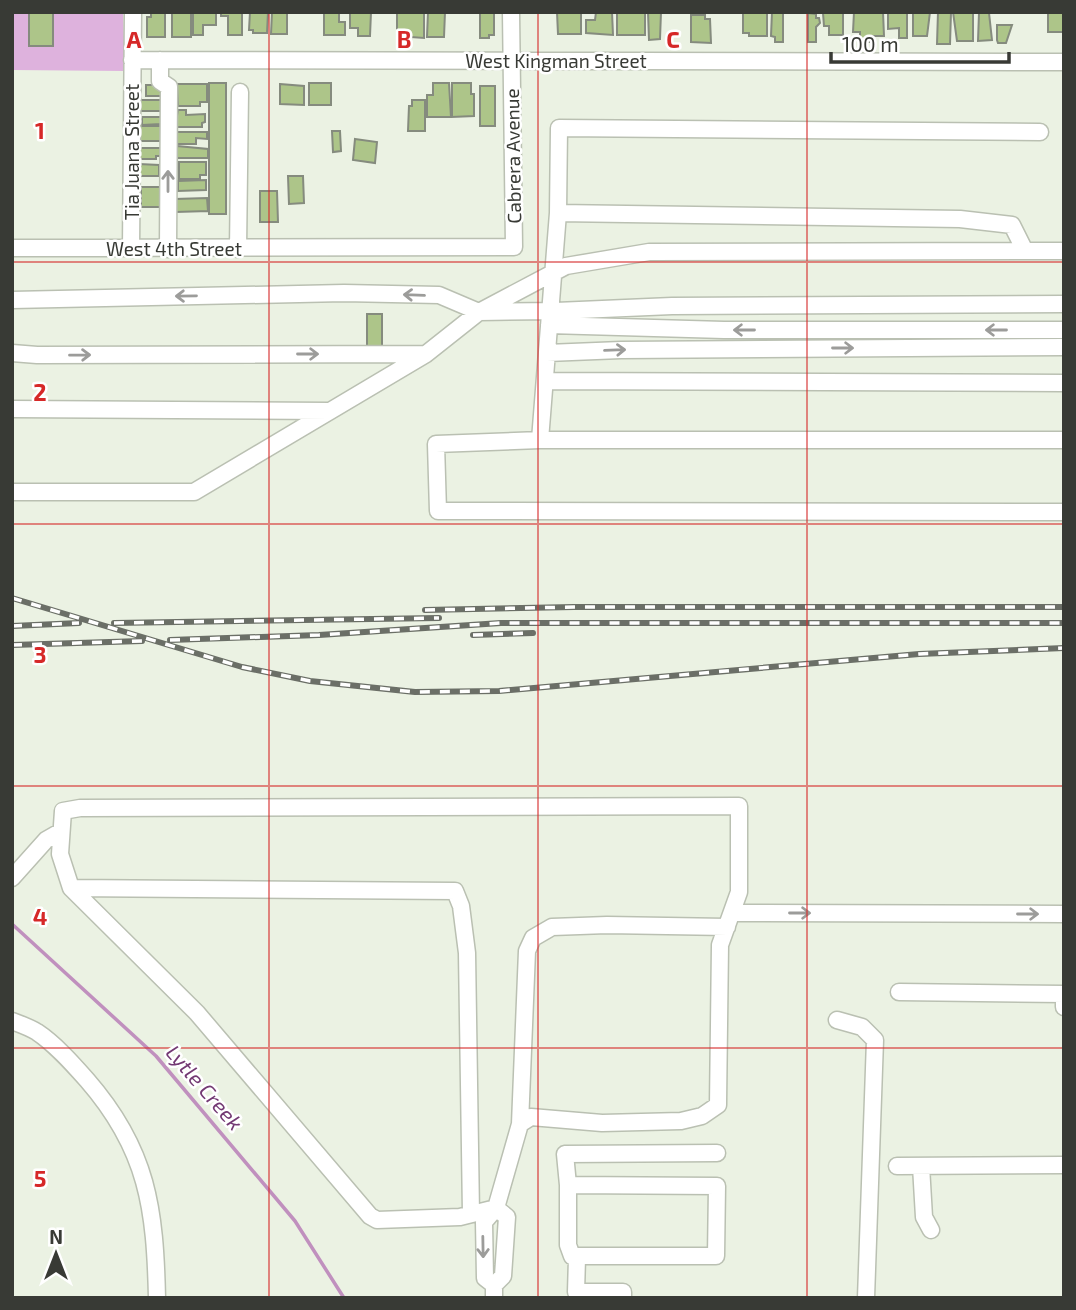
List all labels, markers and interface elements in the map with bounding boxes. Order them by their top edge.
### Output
scale bar [831,21,1010,65]
text: A [126,25,142,53]
text: B [397,25,411,53]
text: C [666,25,680,53]
text: 100 m [842,31,899,56]
street label: West Kingman Street [465,49,647,72]
street label: Tia Juana Street [120,84,143,220]
street label: Cabrera Avenue [500,88,525,224]
text: 1 [35,116,45,144]
one-way arrow [161,169,175,192]
street label: West 4th Street [106,237,242,260]
one-way arrow [402,288,425,301]
one-way arrow [175,289,198,302]
one-way arrow [732,323,755,337]
one-way arrow [984,323,1007,337]
one-way arrow [831,341,854,355]
one-way arrow [604,344,627,357]
one-way arrow [296,347,319,361]
one-way arrow [69,348,92,362]
text: 2 [33,378,47,406]
text: 3 [33,640,47,668]
text: 4 [33,902,47,930]
one-way arrow [788,906,811,920]
one-way arrow [1016,908,1039,921]
water label: Lytle Creek [161,1039,249,1135]
text: 5 [34,1164,46,1192]
north arrow [21,1219,91,1289]
text: N [49,1225,63,1248]
one-way arrow [476,1235,490,1258]

